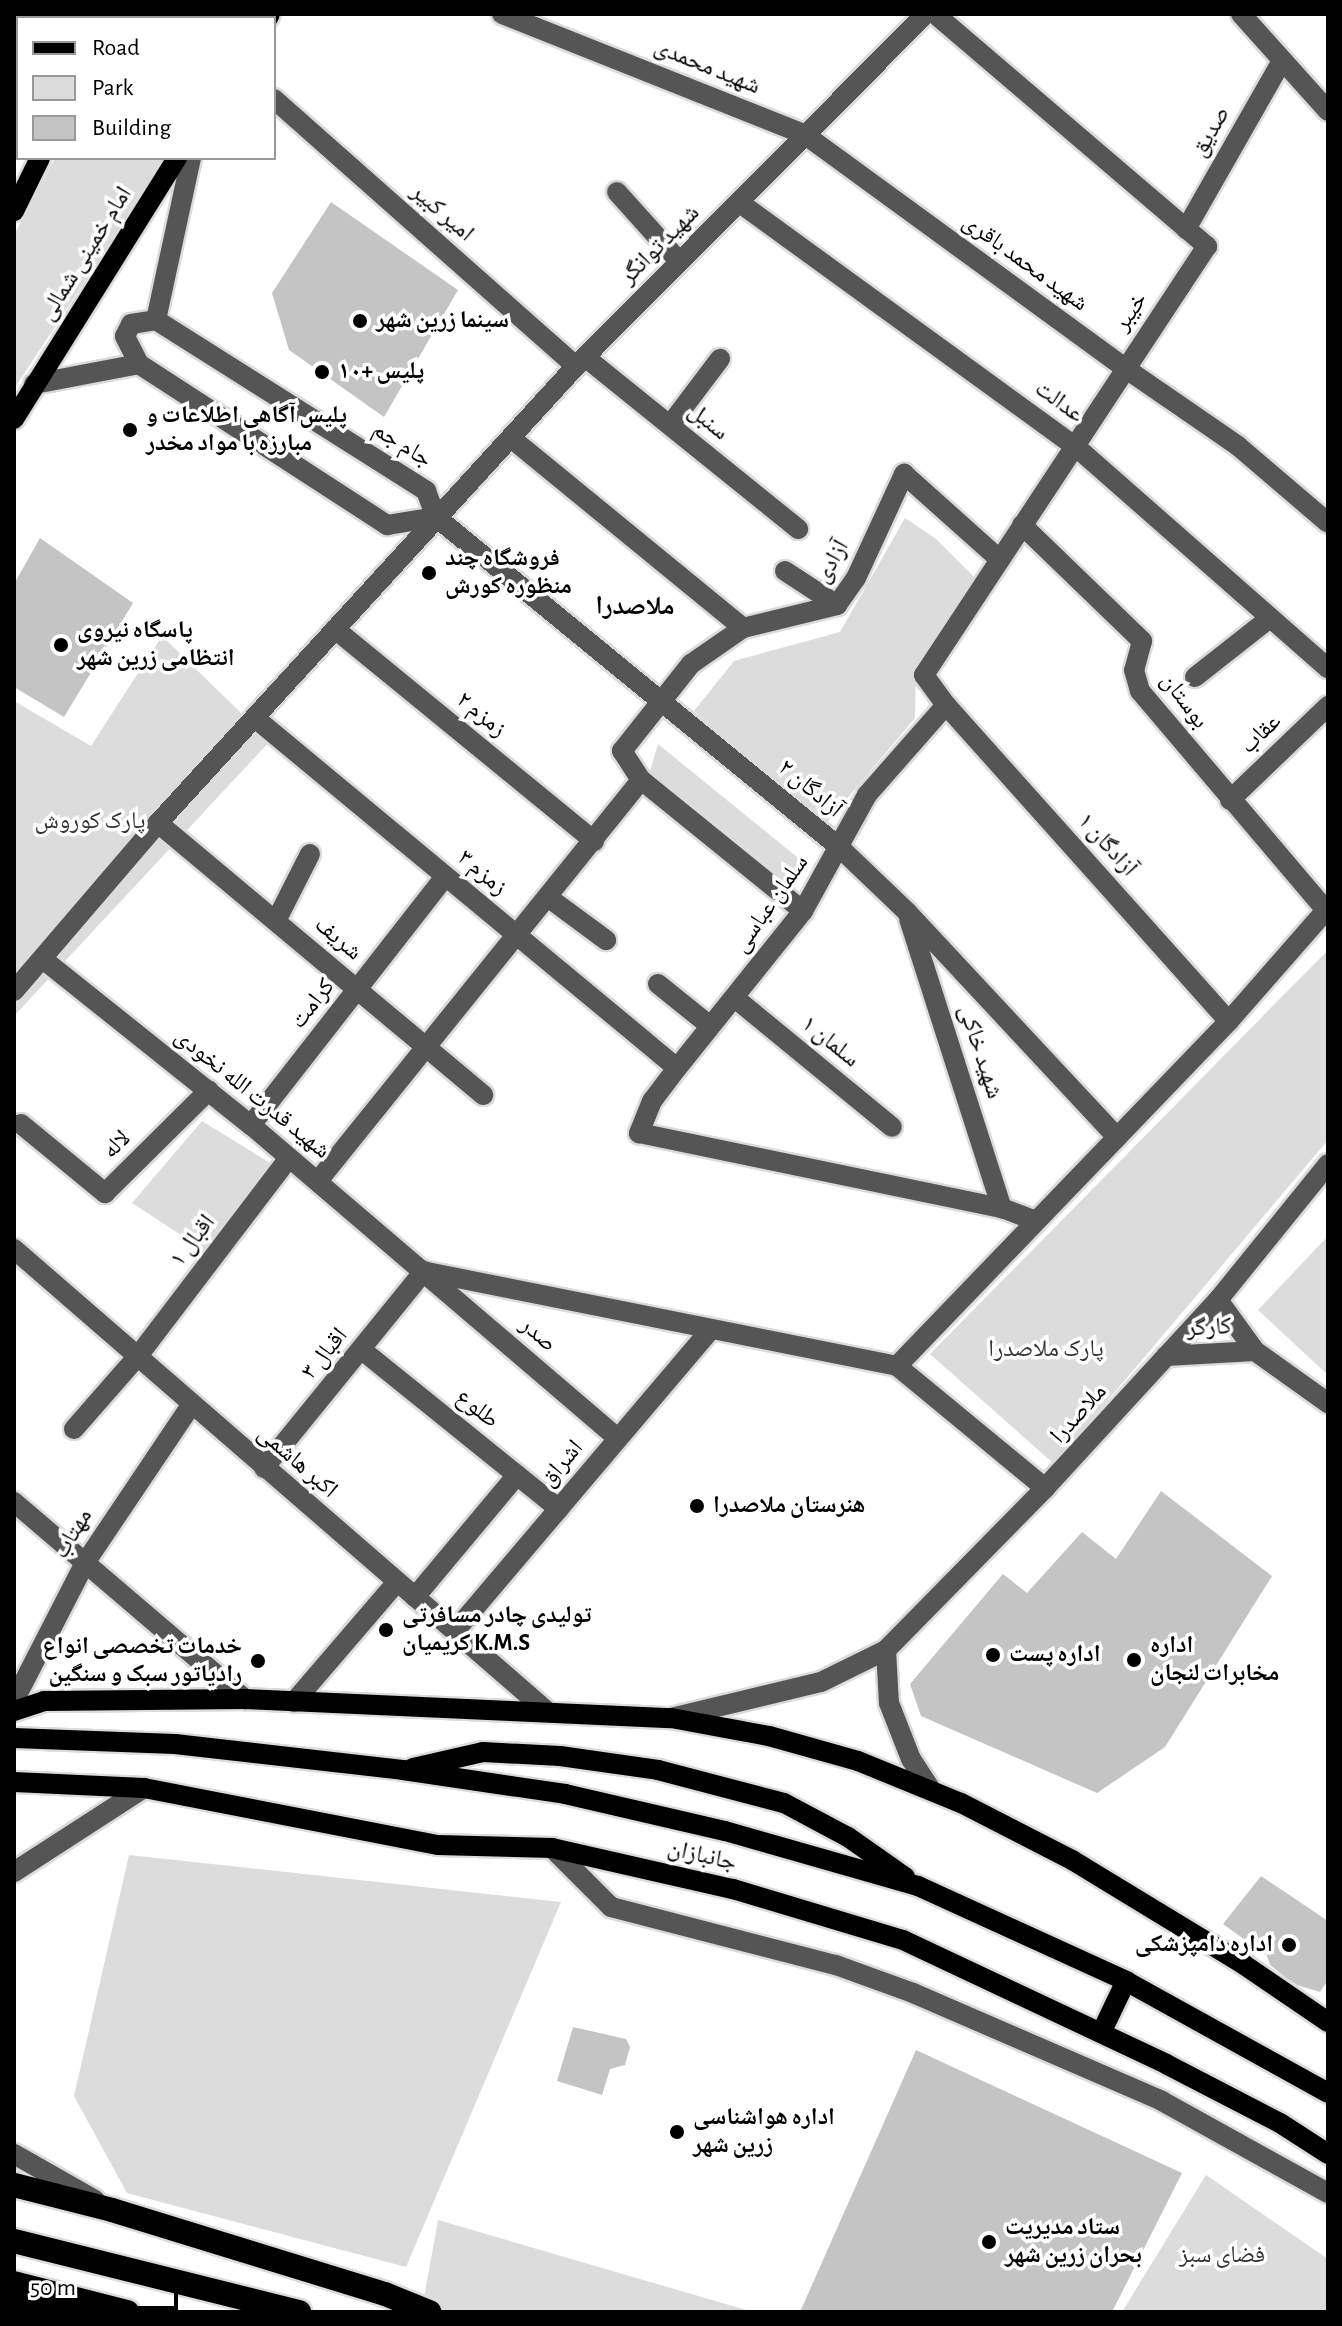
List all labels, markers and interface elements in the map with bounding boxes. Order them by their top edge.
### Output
legend [16,16,276,160]
street label: شهید محمدی [650,33,764,101]
text: Road [92,36,140,60]
text: Park [92,76,133,100]
street label: صدیق [1185,101,1237,163]
text: Building [92,116,171,140]
street label: امیر کبیر [405,178,479,248]
street label: امام خمینی شمالی [33,181,139,327]
street label: شهید توانگر [614,199,706,291]
street label: شهید محمد باقری [957,208,1093,318]
street label: خیبر [1108,287,1154,337]
place label: سینما زرین شهر [376,307,509,335]
marker: سینما زرین شهر [351,312,369,330]
place label: پلیس +۱۰ [338,358,424,386]
marker: پلیس +۱۰ [313,363,331,381]
street label: عدالت [1029,375,1089,429]
street label: سنبل [682,397,734,447]
place label: پلیس آگاهی اطلاعات و مبارزه با مواد مخدر [146,402,347,458]
street label: جام جم [367,416,437,474]
marker: پلیس آگاهی اطلاعات و مبارزه با مواد مخدر [121,421,139,439]
street label: آزادی [808,535,856,589]
place label: فروشگاه چند منظوره کورش [445,545,572,601]
marker: فروشگاه چند منظوره کورش [420,564,438,582]
district label: ملاصدرا [595,591,675,623]
place label: پاسگاه نیروی انتظامی زرین شهر [77,617,235,673]
marker: پاسگاه نیروی انتظامی زرین شهر [52,636,70,654]
street label: بوستان [1154,667,1214,735]
street label: زمزم ۲ [450,686,512,744]
street label: عقاب [1234,708,1288,760]
street label: آزادگان ۲ [772,754,848,824]
street label: آزادگان ۱ [1071,807,1143,883]
park label: پارک کوروش [35,808,145,836]
street label: زمزم ۳ [451,844,513,902]
street label: سلمان عباسی [727,849,815,959]
street label: شریف [308,911,368,967]
street label: کرامت [284,973,342,1035]
street label: شهید خاکی [951,1002,1009,1102]
street label: سلمان ۱ [795,1010,865,1074]
street label: شهید قدرت الله نخودی [168,1022,336,1166]
street label: لاله [97,1125,137,1165]
street label: اقبال ۱ [164,1209,222,1273]
street label: صدر [514,1311,562,1359]
street label: کارگر [1186,1312,1232,1344]
street label: اقبال ۳ [296,1322,354,1386]
park label: پارک ملاصدرا [988,1336,1104,1364]
street label: ملاصدرا [1045,1378,1113,1450]
street label: طلوع [450,1383,504,1435]
street label: اکبر هاشمی [251,1419,343,1505]
street label: اشراق [534,1435,590,1493]
place label: هنرستان ملاصدرا [713,1492,865,1520]
marker: هنرستان ملاصدرا [688,1497,706,1515]
street label: مهتاب [47,1504,99,1564]
place label: تولیدی چادر مسافرتی کریمیان K.M.S [402,1602,591,1658]
marker: تولیدی چادر مسافرتی کریمیان K.M.S [377,1621,395,1639]
place label: اداره مخابرات لنجان [1150,1632,1279,1688]
place label: خدمات تخصصی انواع رادیاتور سبک و سنگین [42,1633,242,1689]
place label: اداره پست [1009,1641,1101,1669]
marker: اداره پست [984,1646,1002,1664]
marker: اداره مخابرات لنجان [1125,1651,1143,1669]
marker: خدمات تخصصی انواع رادیاتور سبک و سنگین [249,1652,267,1670]
street label: جانبازان [665,1834,739,1878]
place label: اداره دامپزشکی [1135,1931,1273,1959]
marker: اداره دامپزشکی [1280,1936,1298,1954]
place label: اداره هواشناسی زرین شهر [693,2104,835,2160]
marker: اداره هواشناسی زرین شهر [668,2123,686,2141]
place label: ستاد مدیریت بحران زرین شهر [1005,2214,1142,2270]
marker: ستاد مدیریت بحران زرین شهر [980,2233,998,2251]
park label: فضای سبز [1179,2242,1265,2270]
scale bar [20,2258,182,2308]
text: 50 m [30,2276,76,2300]

